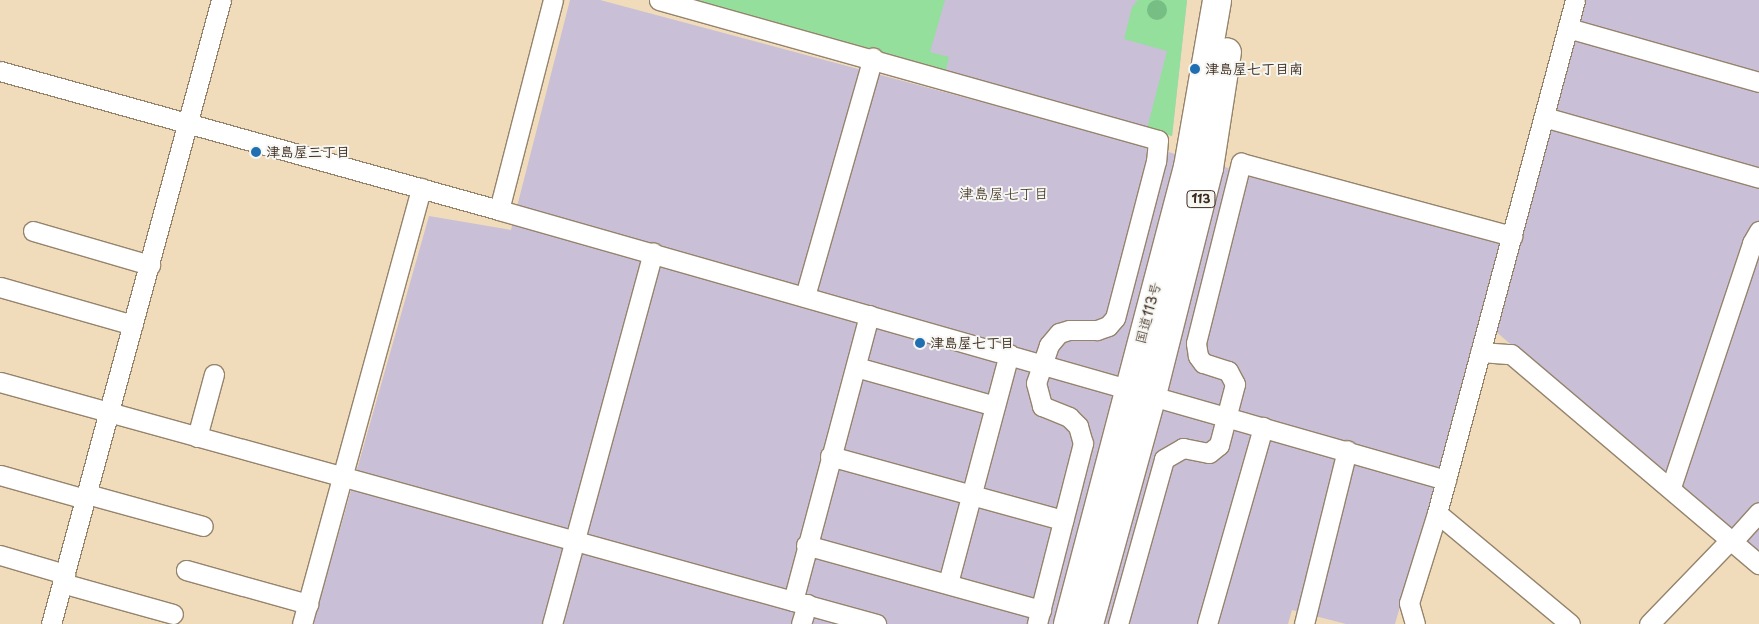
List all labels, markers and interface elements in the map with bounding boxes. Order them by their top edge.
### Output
place label: 津島屋七丁目南 [1205,61,1303,77]
marker: 津島屋七丁目南 [1189,63,1201,75]
place label: 津島屋三丁目 [266,144,350,160]
marker: 津島屋三丁目 [250,146,262,158]
district label: 津島屋七丁目 [959,184,1049,202]
road number: 113 [1186,190,1216,208]
street label: 国道113号 [1132,280,1164,346]
place label: 津島屋七丁目 [930,335,1014,351]
marker: 津島屋七丁目 [914,337,926,349]

